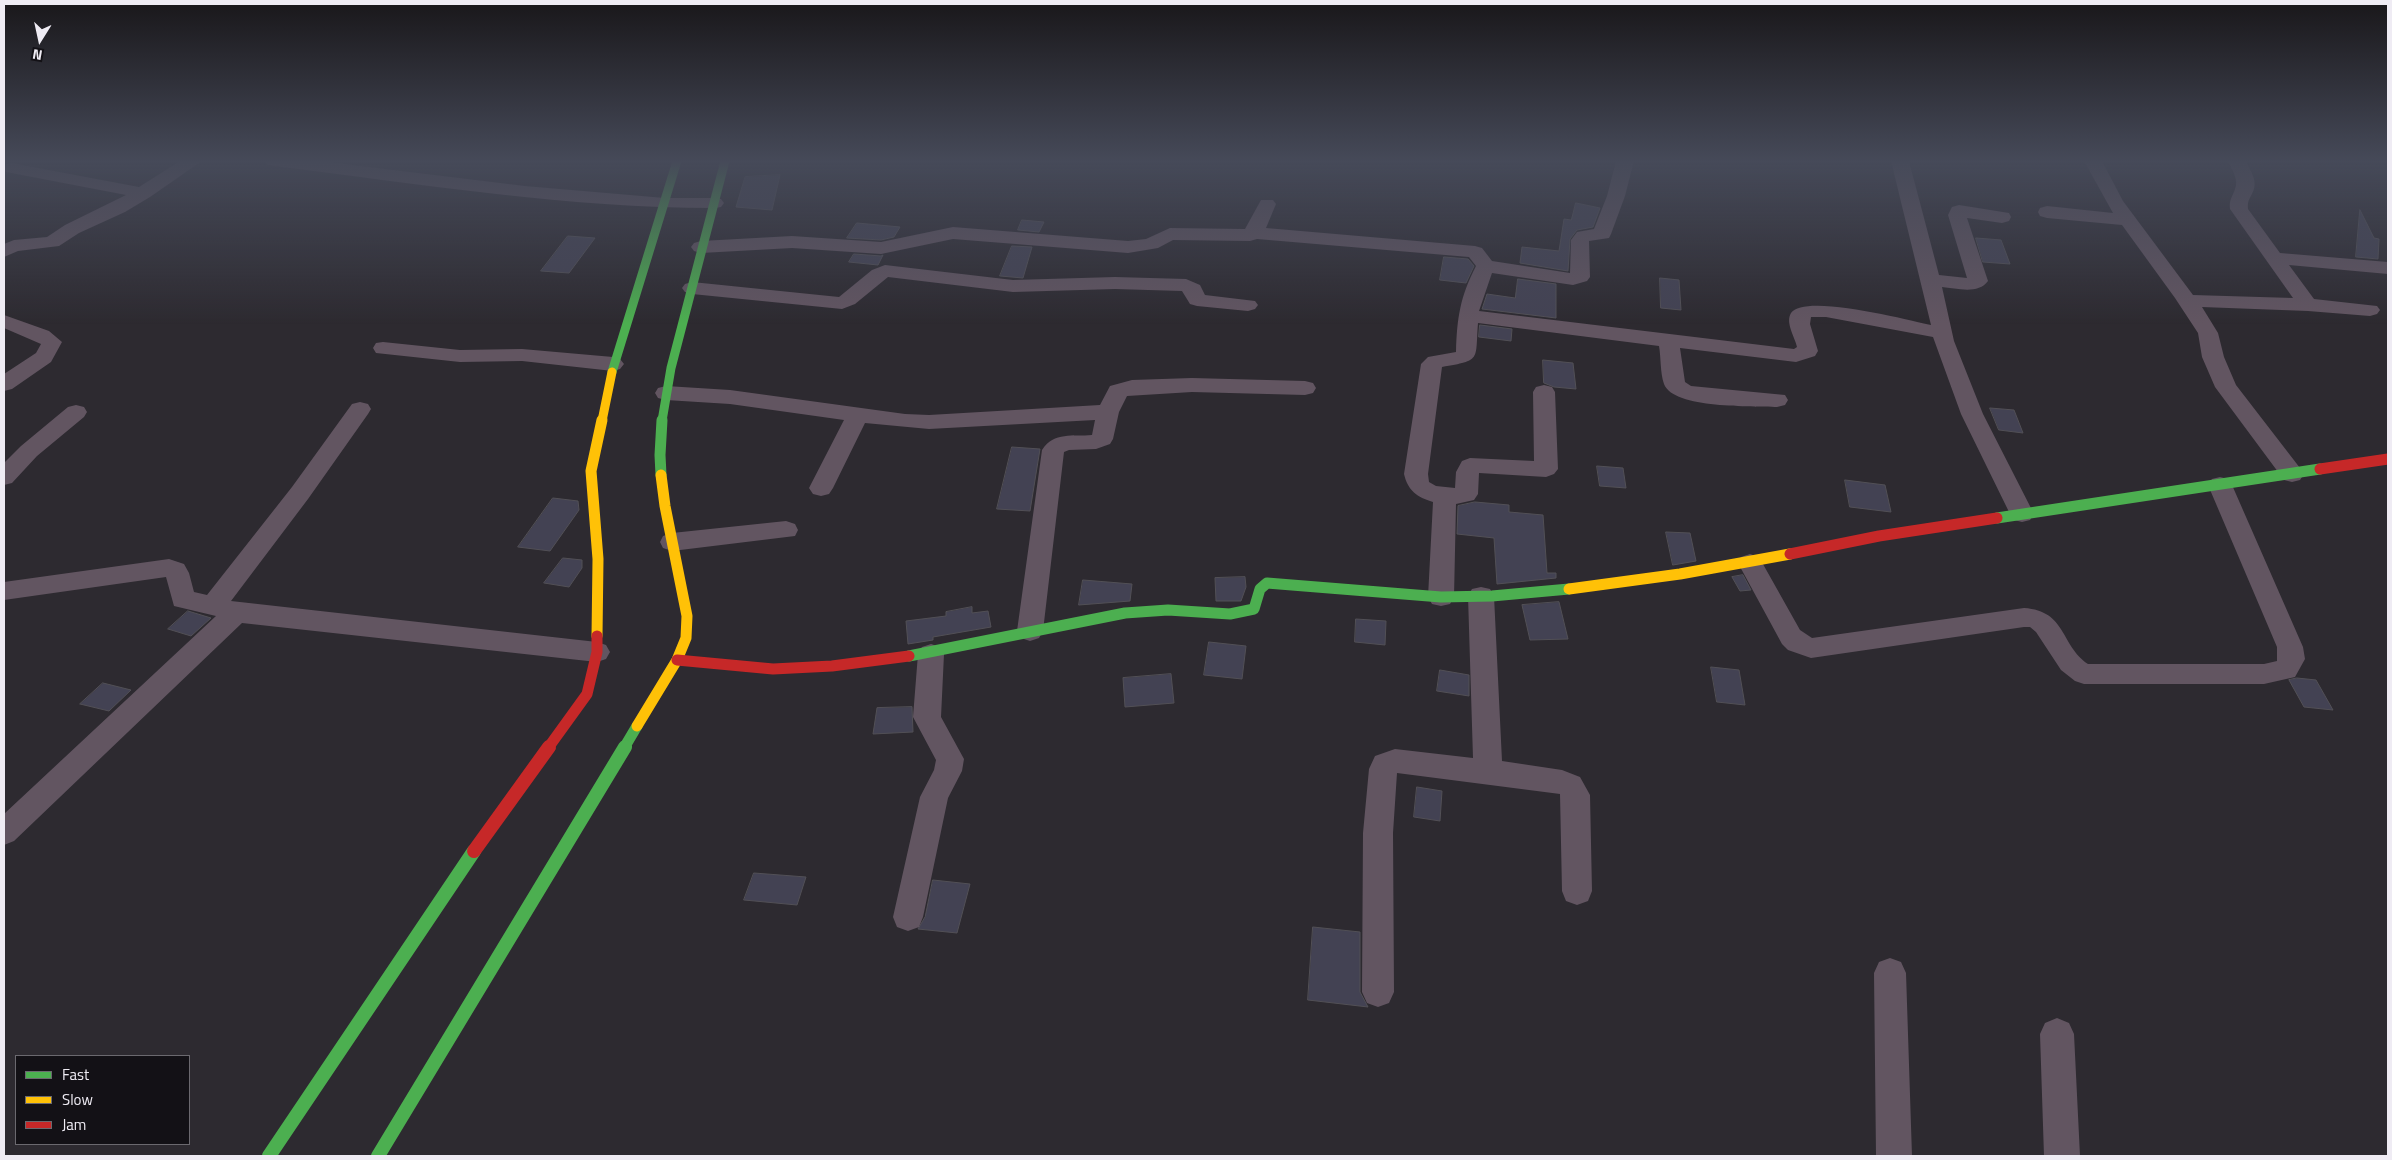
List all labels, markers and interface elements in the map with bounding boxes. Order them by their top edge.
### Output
north arrow [15,15,65,65]
text: N [31,44,44,66]
legend [15,1055,190,1145]
text: Fast [62,1063,89,1086]
text: Slow [62,1088,93,1111]
text: Jam [62,1113,86,1136]

